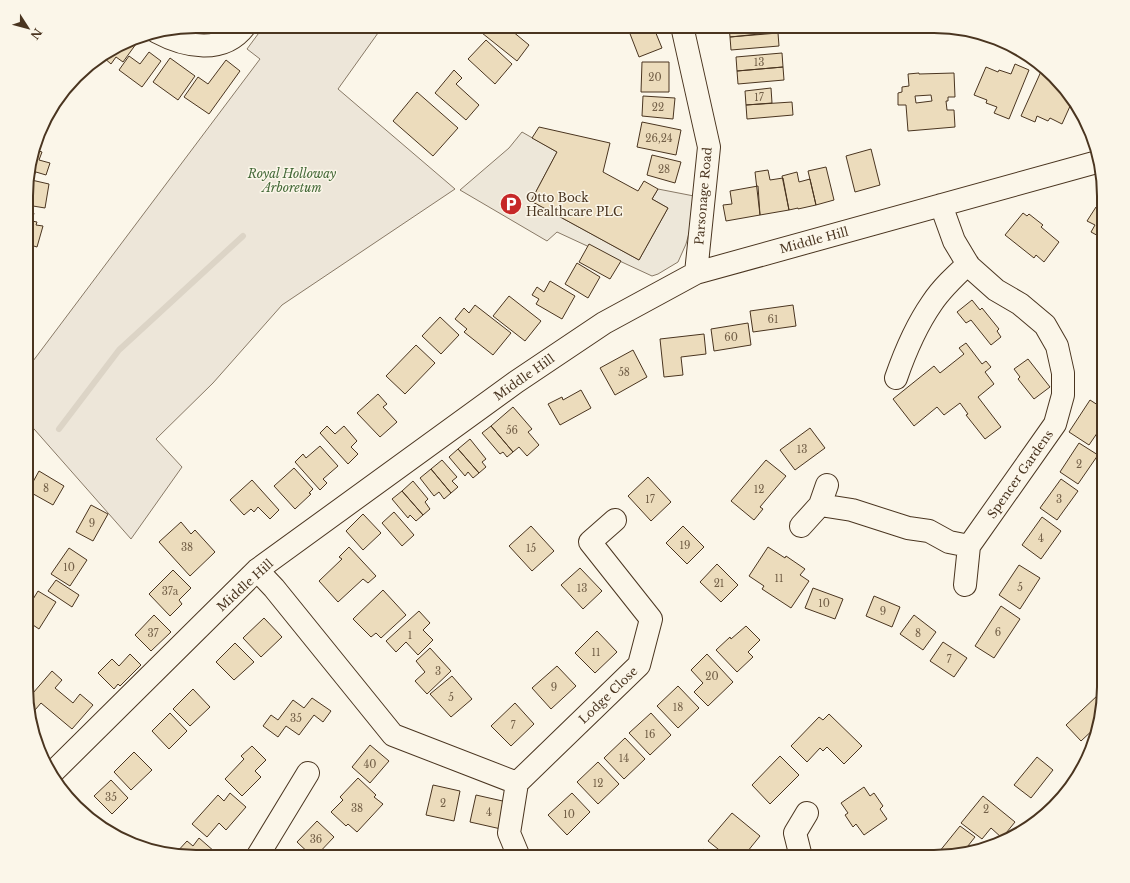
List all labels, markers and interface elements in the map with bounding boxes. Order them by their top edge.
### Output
north arrow [8,8,48,48]
text: N [27,26,45,43]
house number: 13 [754,56,764,69]
house number: 20 [648,71,662,84]
house number: 17 [754,91,765,104]
house number: 22 [652,101,664,114]
house number: 26,24 [645,132,673,145]
street label: Parsonage Road [691,146,715,246]
house number: 28 [658,163,670,176]
park label: Royal Holloway Arboretum [247,166,337,195]
place label: Otto Bock Healthcare PLC [526,190,623,219]
parking icon: Otto Bock Healthcare PLC [498,191,524,217]
street label: Middle Hill [778,224,850,256]
house number: 61 [768,313,778,326]
house number: 60 [724,331,738,344]
street label: Middle Hill [491,351,557,403]
house number: 58 [618,366,630,379]
house number: 56 [506,424,518,437]
street label: Spencer Gardens [984,427,1056,521]
house number: 13 [797,443,807,456]
house number: 2 [1076,458,1082,471]
house number: 8 [43,482,49,495]
house number: 12 [754,483,764,496]
house number: 17 [645,493,656,506]
house number: 3 [1056,493,1062,506]
house number: 9 [89,517,95,530]
house number: 4 [1038,532,1044,545]
house number: 19 [680,539,690,552]
house number: 38 [181,541,193,554]
house number: 15 [526,542,536,555]
street label: Middle Hill [214,556,276,614]
house number: 10 [63,561,75,574]
house number: 11 [775,572,783,585]
house number: 21 [714,577,724,590]
house number: 5 [1017,581,1023,594]
house number: 13 [577,582,587,595]
house number: 37a [162,585,179,598]
house number: 10 [818,597,830,610]
house number: 9 [880,605,886,618]
house number: 6 [995,626,1001,639]
house number: 37 [147,627,160,640]
house number: 8 [915,627,921,640]
house number: 1 [408,629,412,642]
house number: 11 [592,646,600,659]
house number: 7 [946,653,952,666]
street label: Lodge Close [576,663,641,727]
house number: 3 [435,665,441,678]
house number: 20 [705,670,719,683]
house number: 9 [551,681,557,694]
house number: 5 [448,691,454,704]
house number: 18 [673,701,683,714]
house number: 35 [290,712,302,725]
house number: 7 [510,719,516,732]
house number: 16 [645,728,655,741]
house number: 14 [619,752,629,765]
house number: 40 [364,758,377,771]
house number: 12 [593,777,603,790]
house number: 35 [105,791,117,804]
house number: 2 [440,797,446,810]
house number: 38 [351,802,363,815]
house number: 2 [983,803,989,816]
house number: 4 [486,806,492,819]
house number: 10 [563,808,575,821]
house number: 36 [310,833,322,846]

